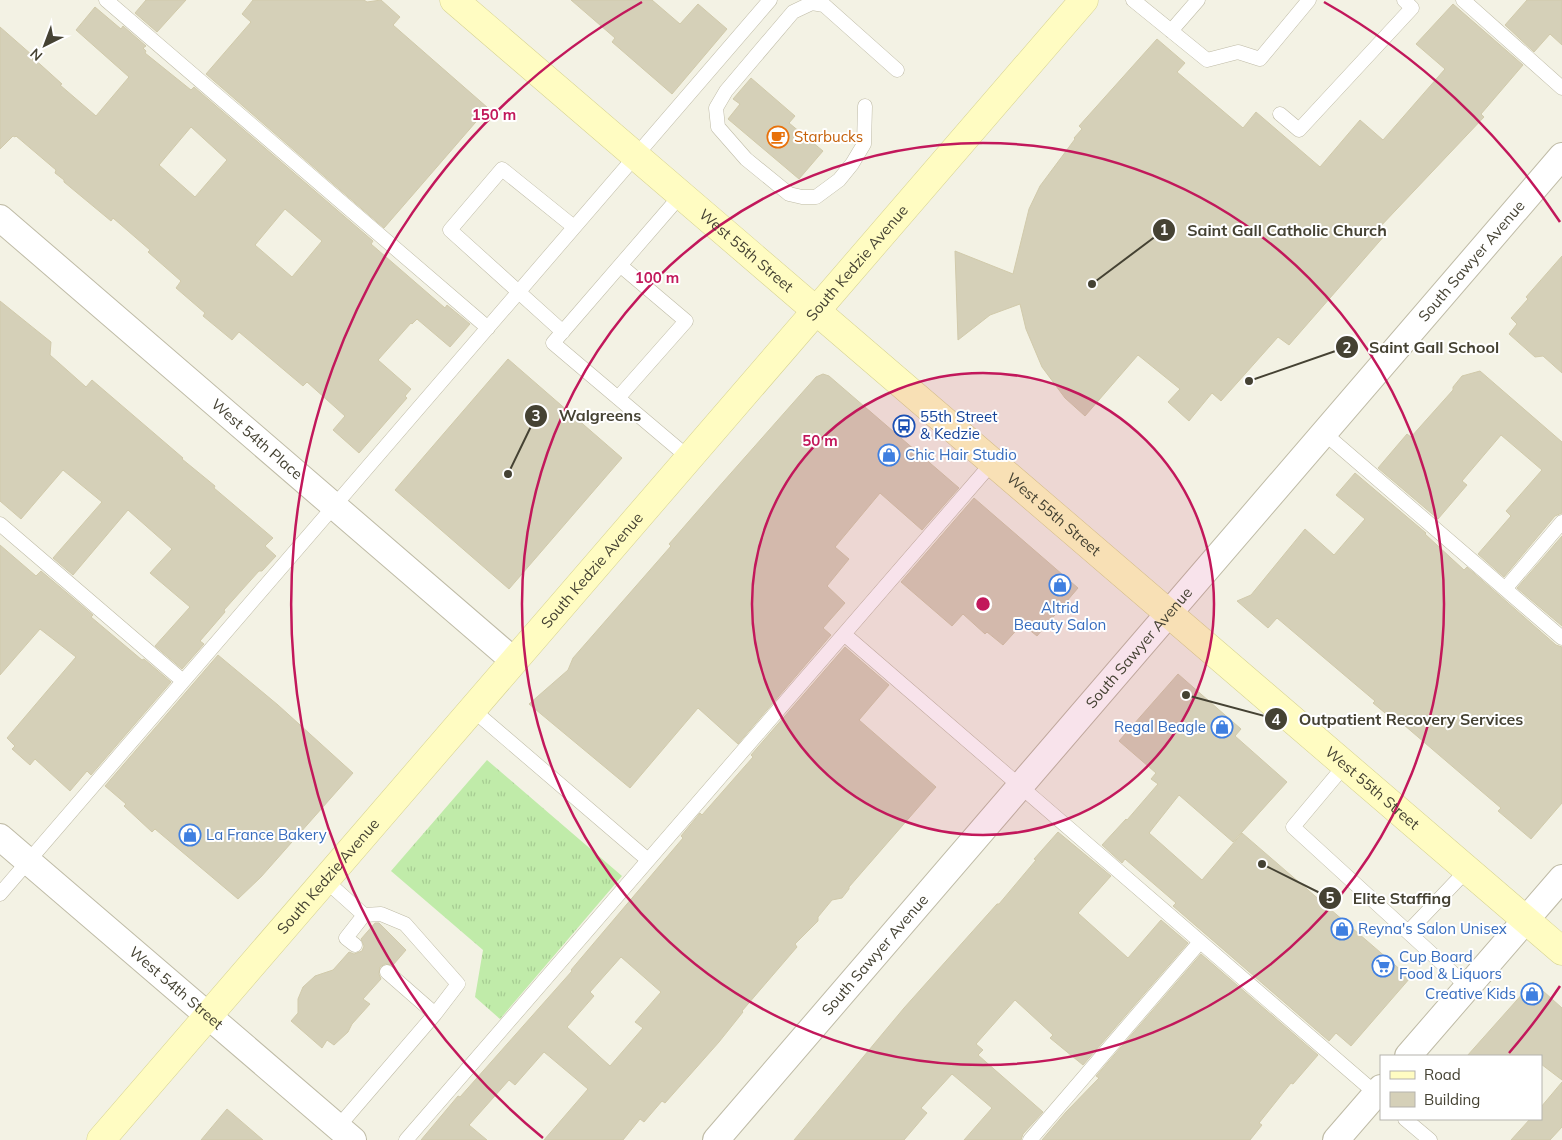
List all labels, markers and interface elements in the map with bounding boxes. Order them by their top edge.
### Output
north arrow [20,20,70,70]
text: N [26,44,46,65]
text: 150 m [472,105,516,124]
cafe icon: Starbucks [766,125,790,149]
place label: Starbucks [794,127,863,146]
street label: South Sawyer Avenue [1414,196,1529,325]
street label: South Kedzie Avenue [802,201,912,325]
street label: West 55th Street [695,205,797,296]
callout: Saint Gall Catholic Church [1152,215,1396,246]
text: 1 [1159,220,1169,239]
text: Saint Gall Catholic Church [1187,220,1387,240]
text: 100 m [635,268,679,287]
callout: Saint Gall School [1334,332,1509,363]
text: Saint Gall School [1369,337,1499,357]
text: 2 [1342,338,1352,357]
street label: West 54th Place [208,394,307,483]
callout: Walgreens [524,400,651,431]
text: Walgreens [559,405,641,425]
text: 3 [531,406,541,425]
place label: 55th Street & Kedzie [920,407,997,443]
bus stop icon: 55th Street & Kedzie [892,414,916,438]
text: 50 m [802,431,838,450]
shop icon: Chic Hair Studio [877,443,901,467]
place label: Chic Hair Studio [905,445,1017,464]
street label: West 55th Street [1003,468,1105,560]
street label: South Kedzie Avenue [537,508,647,632]
shop icon: Altrid Beauty Salon [1048,573,1072,597]
street label: South Sawyer Avenue [1081,583,1196,712]
centre of rings [974,595,992,613]
place label: Altrid Beauty Salon [1014,598,1106,634]
callout: Outpatient Recovery Services [1264,704,1534,735]
text: Outpatient Recovery Services [1299,709,1523,729]
text: 4 [1271,710,1281,729]
shop icon: Regal Beagle [1210,715,1234,739]
place label: Regal Beagle [1114,717,1206,736]
street label: West 55th Street [1322,742,1423,833]
street label: South Kedzie Avenue [273,814,383,938]
shop icon: La France Bakery [178,823,202,847]
place label: La France Bakery [206,825,327,844]
callout: Elite Staffing [1318,883,1461,914]
text: 5 [1325,888,1335,907]
text: Elite Staffing [1353,888,1451,908]
street label: South Sawyer Avenue [817,890,932,1019]
shop icon: Reyna's Salon Unisex [1330,917,1354,941]
place label: Reyna's Salon Unisex [1358,919,1507,938]
street label: West 54th Street [125,942,227,1033]
place label: Cup Board Food & Liquors [1399,947,1502,983]
supermarket icon: Cup Board Food & Liquors [1371,954,1395,978]
shop icon: Creative Kids [1520,982,1544,1006]
place label: Creative Kids [1425,984,1516,1003]
legend [1380,1055,1542,1120]
text: Road [1424,1065,1461,1084]
text: Building [1424,1090,1480,1109]

